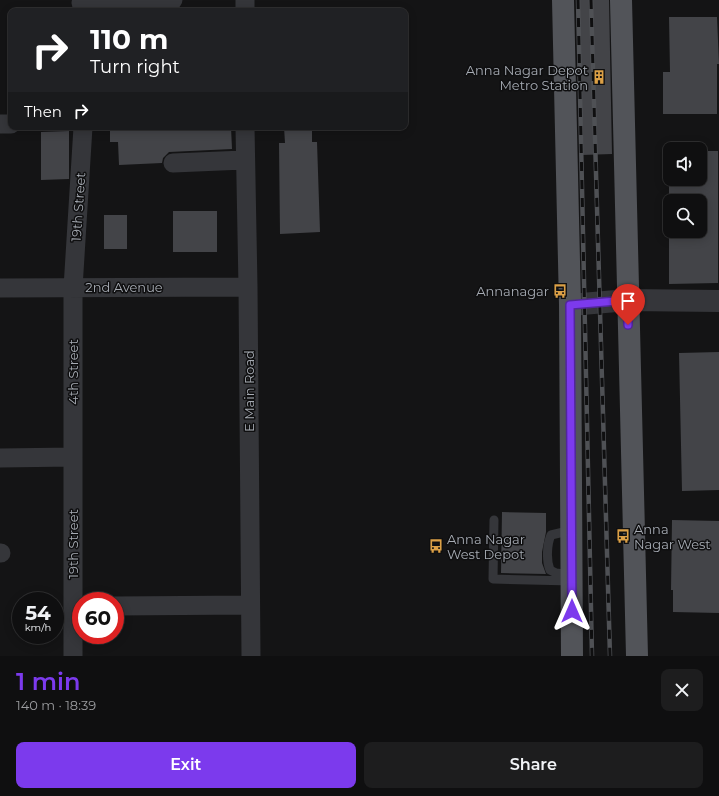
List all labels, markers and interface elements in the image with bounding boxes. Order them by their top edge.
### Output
text: 110 m [90,22,168,56]
icon: right [24,24,76,76]
text: Turn right [90,56,180,78]
place label: Anna Nagar Depot Metro Station [466,62,588,93]
building icon: Anna Nagar Depot Metro Station [591,69,607,85]
icon: right [70,100,92,122]
text: Then [24,102,62,121]
map controls [663,142,707,238]
button: sound [663,142,707,186]
street label: 19th Street [68,172,88,242]
button: search [663,194,707,238]
street label: 2nd Avenue [85,279,163,295]
place label: Annanagar [476,283,549,299]
bus stop icon: Annanagar [552,283,568,299]
pin [611,284,645,325]
icon: arrive [617,290,639,312]
street label: 4th Street [65,339,81,405]
street label: E Main Road [241,350,257,432]
street label: 19th Street [65,509,81,579]
place label: Anna Nagar West [634,521,711,552]
bus stop icon: Anna Nagar West [615,528,631,544]
place label: Anna Nagar West Depot [447,531,525,562]
bus stop icon: Anna Nagar West Depot [428,538,444,554]
position arrow [551,590,593,632]
speed limit sign: 60 [72,592,124,644]
text: 54 [25,601,51,625]
text: km/h [25,621,51,634]
text: 1 min [16,667,80,696]
button: close [661,669,703,711]
text: 140 m · 18:39 [16,697,96,713]
button: Exit [16,742,356,788]
button: Share [364,742,703,788]

